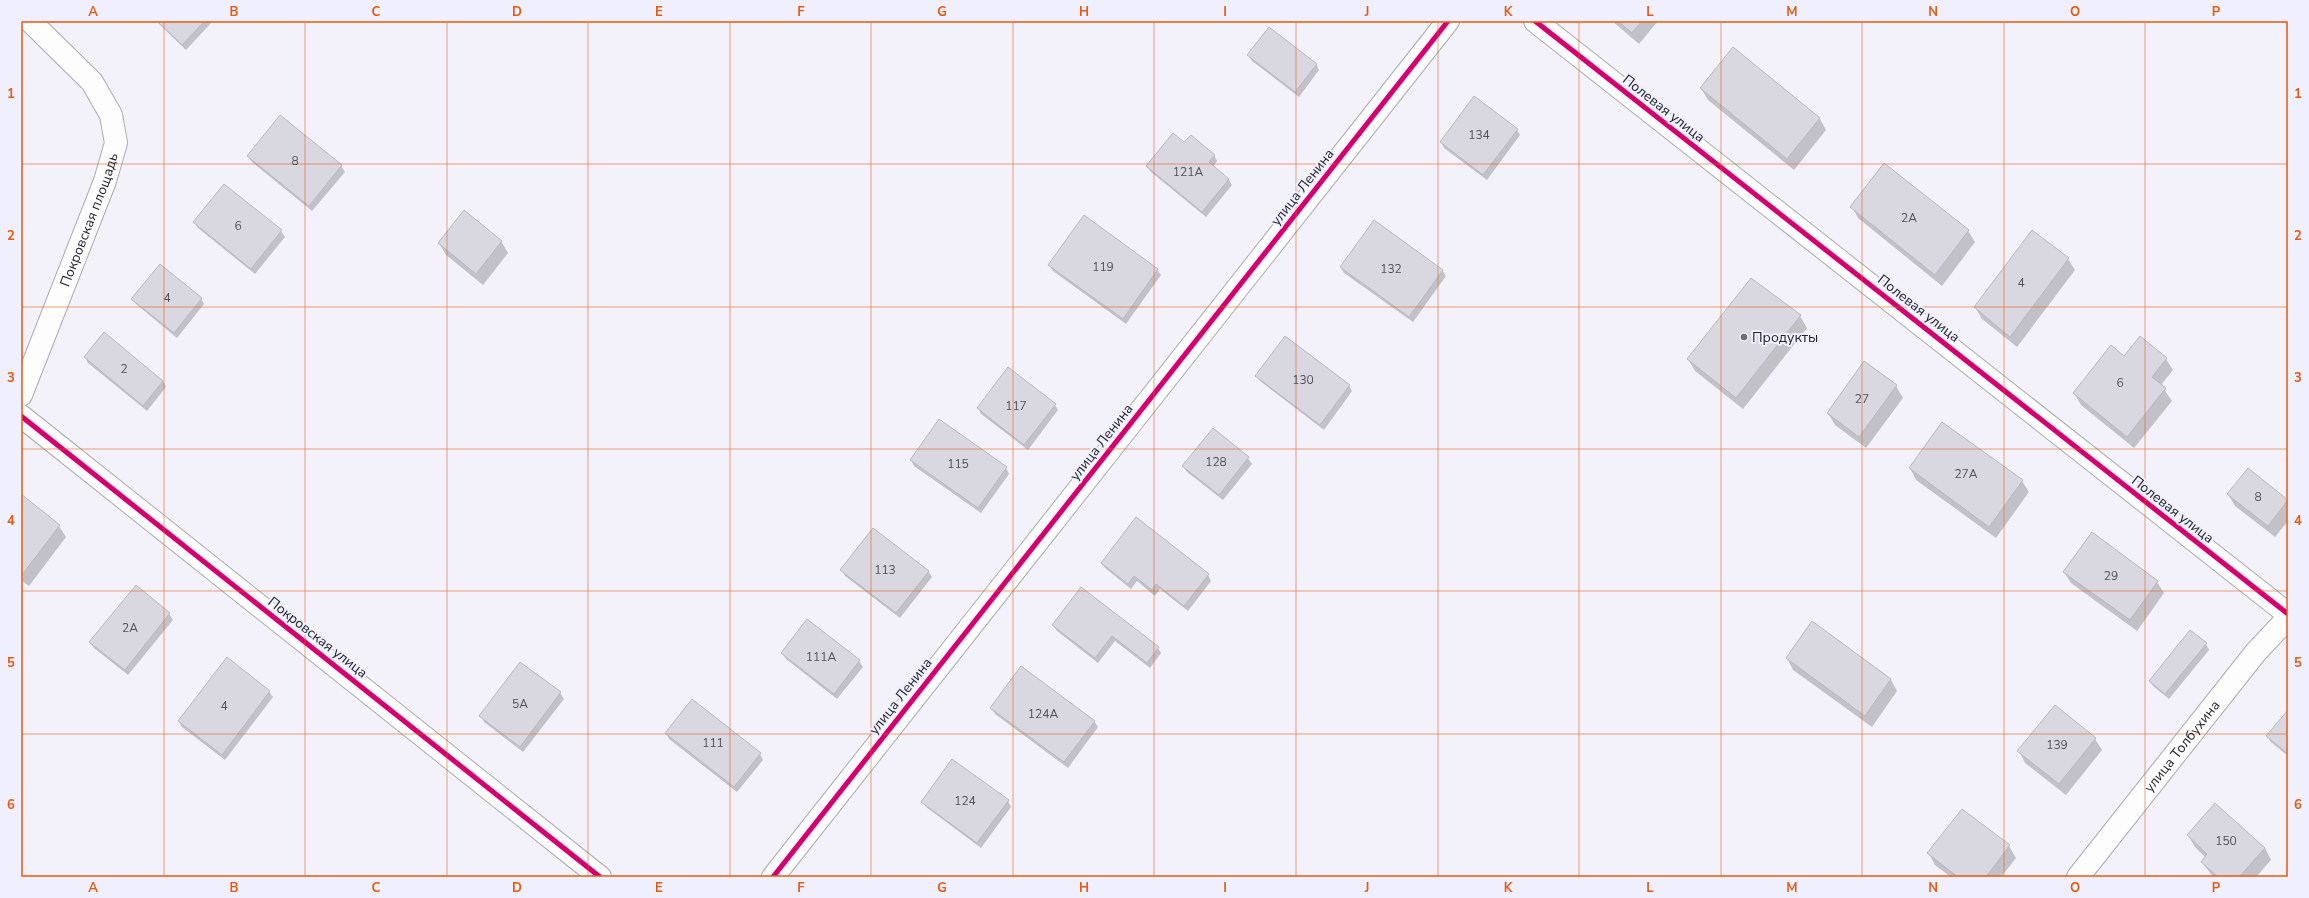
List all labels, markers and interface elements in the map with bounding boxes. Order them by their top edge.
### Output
text: A [88,3,98,21]
text: B [230,3,239,21]
text: C [372,3,381,21]
text: D [512,3,522,21]
text: E [655,3,663,21]
text: F [797,3,805,21]
text: G [937,3,947,21]
text: H [1079,3,1089,21]
text: I [1223,3,1227,21]
text: J [1364,3,1369,21]
text: K [1504,3,1513,21]
text: L [1646,3,1654,21]
text: M [1786,3,1798,21]
text: N [1928,3,1938,21]
text: O [2070,3,2080,21]
text: P [2212,3,2221,21]
street label: Полевая улица [1619,70,1709,146]
text: 1 [7,85,15,103]
text: 1 [2294,85,2302,103]
house number: 134 [1468,127,1490,143]
street label: улица Ленина [1266,145,1338,230]
street label: Покровская площадь [55,151,123,290]
house number: 8 [291,153,299,169]
house number: 121А [1173,164,1203,180]
house number: 2А [1901,210,1917,226]
house number: 6 [234,218,242,234]
text: 2 [7,227,15,245]
text: 2 [2294,227,2302,245]
house number: 119 [1092,259,1114,275]
house number: 132 [1380,261,1402,277]
street label: Полевая улица [1874,270,1964,346]
house number: 4 [2017,275,2025,291]
house number: 4 [163,290,171,306]
place label: Продукты [1752,328,1818,347]
marker: Продукты [1739,332,1749,342]
house number: 2 [120,361,128,377]
text: 3 [7,369,15,387]
text: 3 [2294,369,2302,387]
house number: 130 [1292,372,1314,388]
house number: 6 [2116,375,2124,391]
house number: 27 [1855,391,1869,407]
house number: 117 [1005,398,1027,414]
street label: улица Ленина [1065,400,1137,485]
house number: 128 [1205,454,1227,470]
house number: 115 [947,456,969,472]
house number: 27А [1954,466,1978,482]
street label: Полевая улица [2128,471,2218,547]
house number: 8 [2254,489,2262,505]
text: 4 [7,512,15,530]
text: 4 [2294,512,2302,530]
house number: 113 [874,562,896,578]
house number: 29 [2104,568,2118,584]
street label: Покровская улица [264,593,371,682]
house number: 2А [122,620,138,636]
house number: 111А [806,649,836,665]
text: 5 [7,654,15,672]
street label: улица Ленина [864,654,936,739]
text: 5 [2294,654,2302,672]
house number: 5А [512,696,528,712]
street label: улица Толбухина [2140,696,2224,796]
house number: 4 [220,698,228,714]
house number: 124А [1028,706,1058,722]
house number: 111 [702,735,724,751]
house number: 139 [2046,737,2068,753]
house number: 124 [954,793,976,809]
text: 6 [7,796,15,814]
text: 6 [2294,796,2302,814]
house number: 150 [2215,833,2237,849]
text: A [88,879,98,897]
text: B [230,879,239,897]
text: C [372,879,381,897]
text: D [512,879,522,897]
text: E [655,879,663,897]
text: F [797,879,805,897]
text: G [937,879,947,897]
text: H [1079,879,1089,897]
text: I [1223,879,1227,897]
text: J [1364,879,1369,897]
text: K [1504,879,1513,897]
text: L [1646,879,1654,897]
text: M [1786,879,1798,897]
text: N [1928,879,1938,897]
text: O [2070,879,2080,897]
text: P [2212,879,2221,897]

